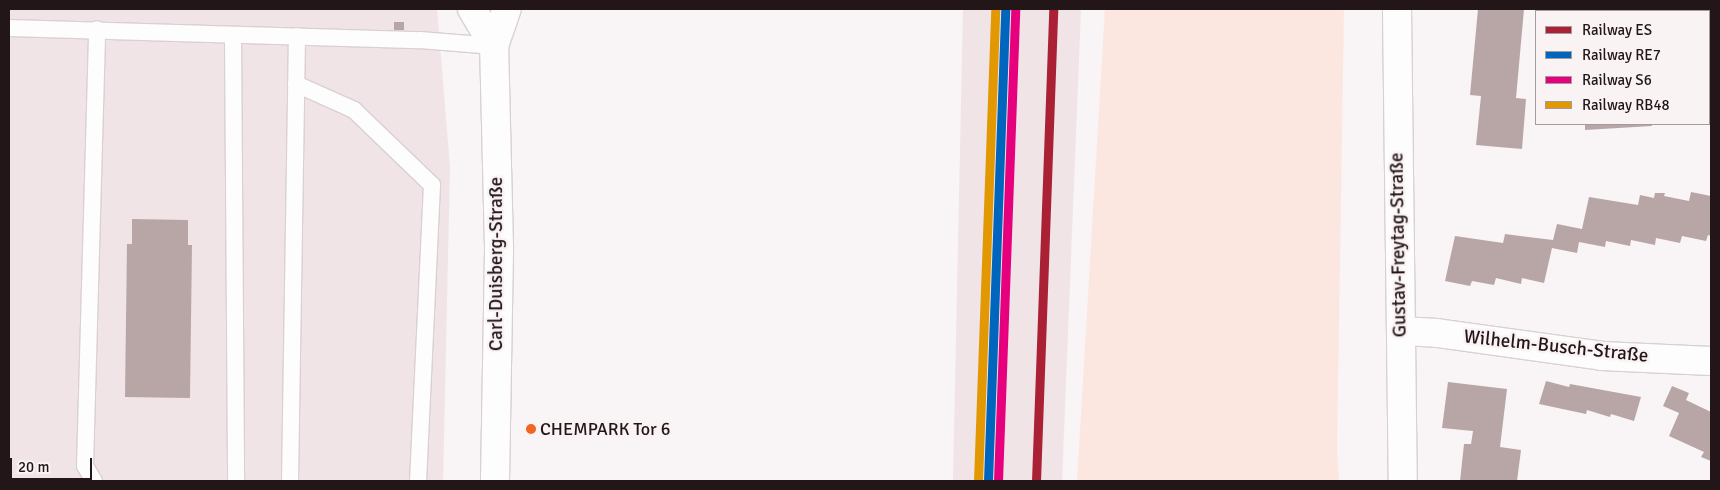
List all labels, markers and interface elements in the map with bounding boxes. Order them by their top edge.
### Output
legend [1535,10,1710,125]
text: Railway ES [1582,21,1652,39]
text: Railway RE7 [1582,46,1661,64]
text: Railway S6 [1582,71,1652,89]
text: Railway RB48 [1582,96,1670,114]
street label: Gustav-Freytag-Straße [1386,152,1412,338]
street label: Carl-Duisberg-Straße [486,177,508,351]
street label: Wilhelm-Busch-Straße [1463,326,1649,368]
place label: CHEMPARK Tor 6 [540,418,670,440]
marker: CHEMPARK Tor 6 [526,424,536,434]
scale bar [12,448,95,480]
text: 20 m [18,458,49,476]

